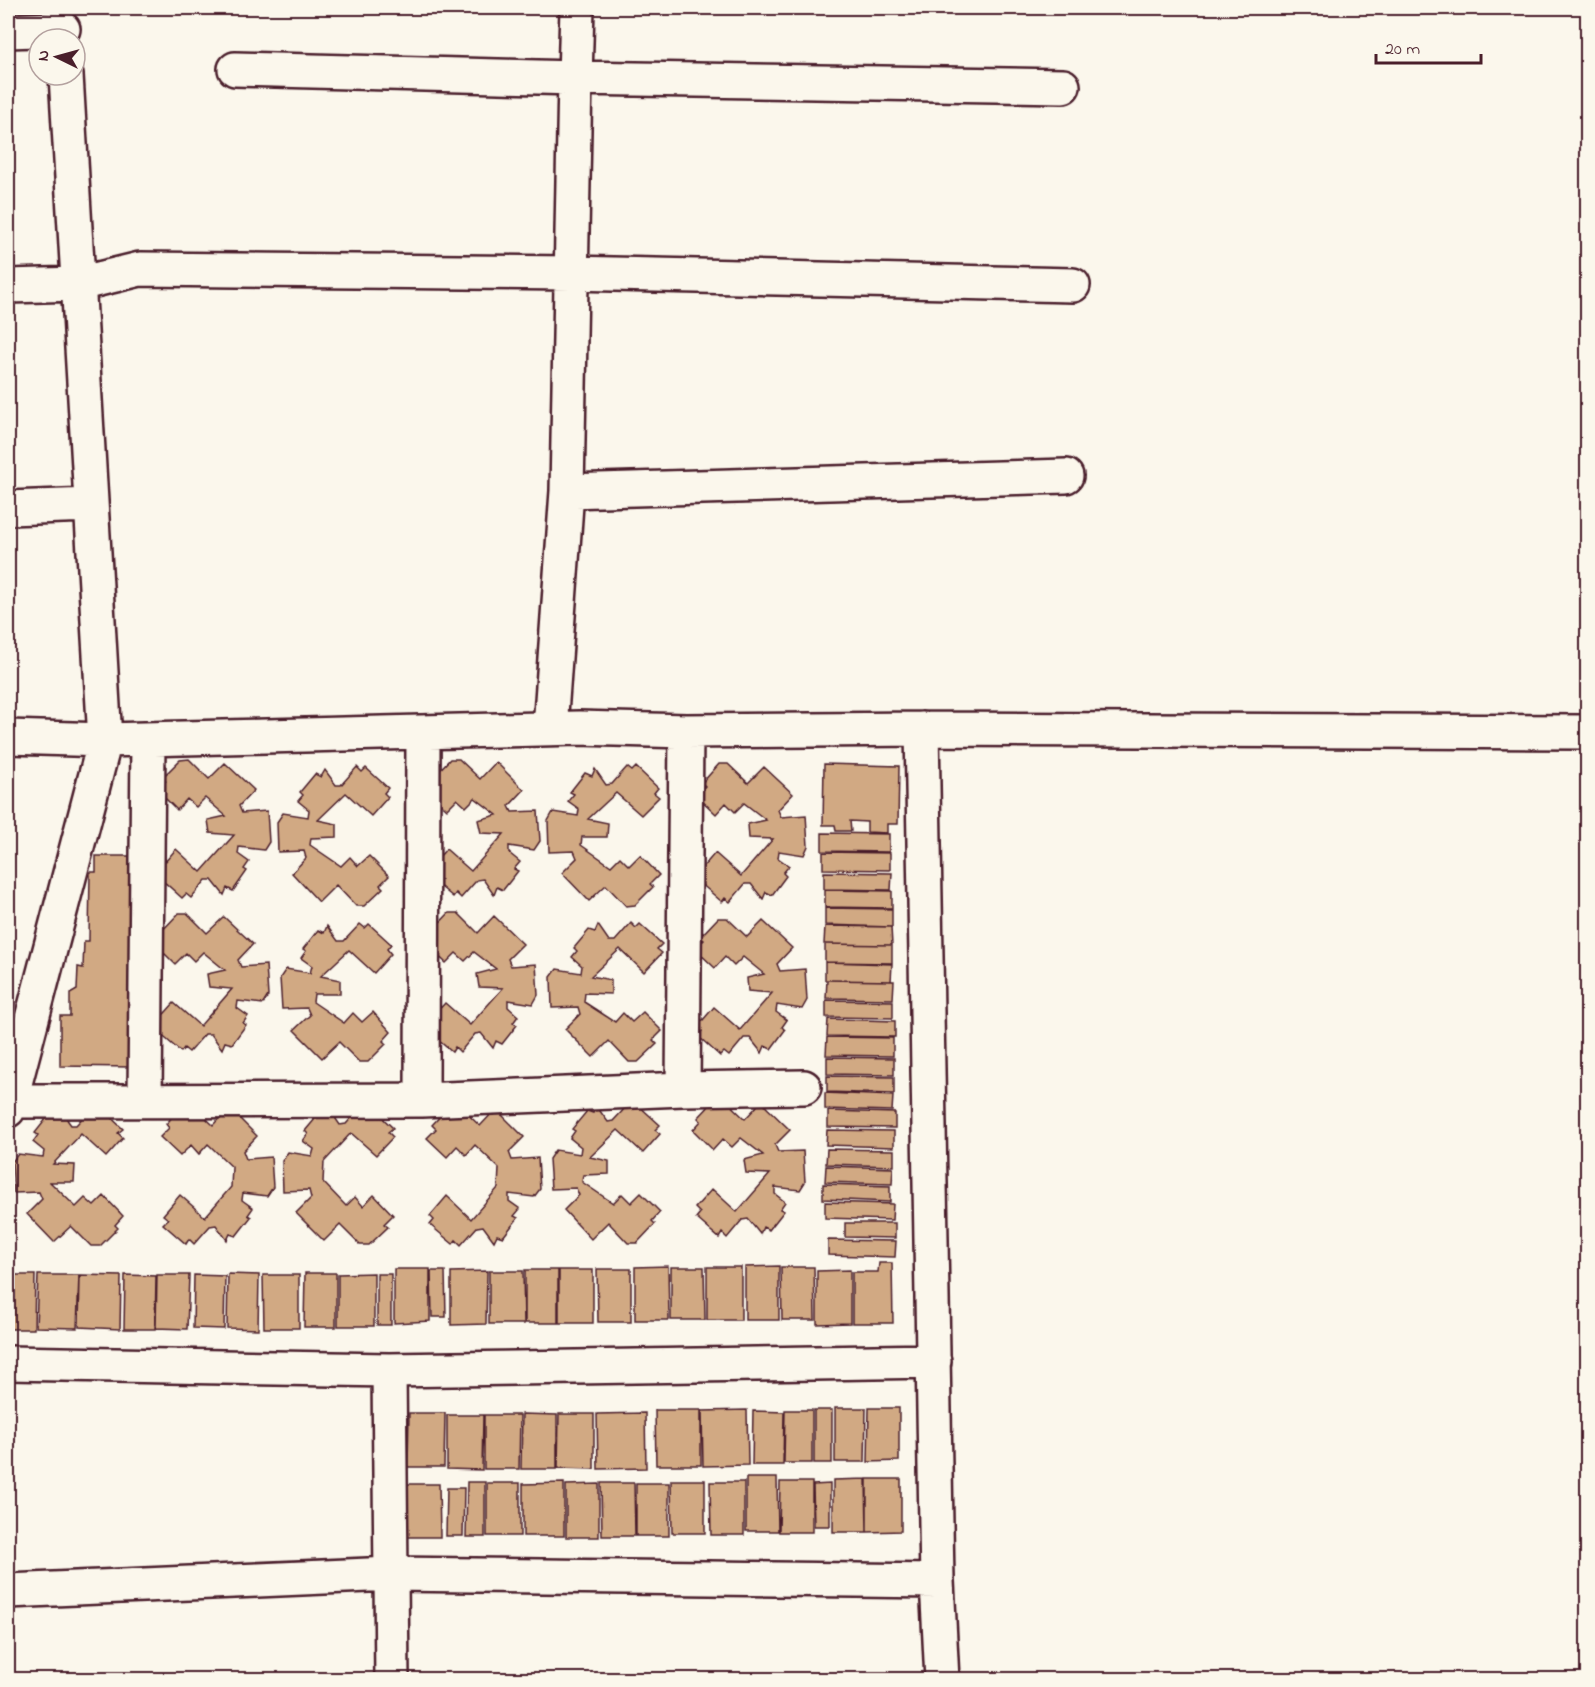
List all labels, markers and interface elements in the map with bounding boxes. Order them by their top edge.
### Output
north arrow [27,27,87,87]
scale bar [1376,27,1481,65]
text: 20 m [1385,37,1420,63]
text: N [32,49,56,62]

